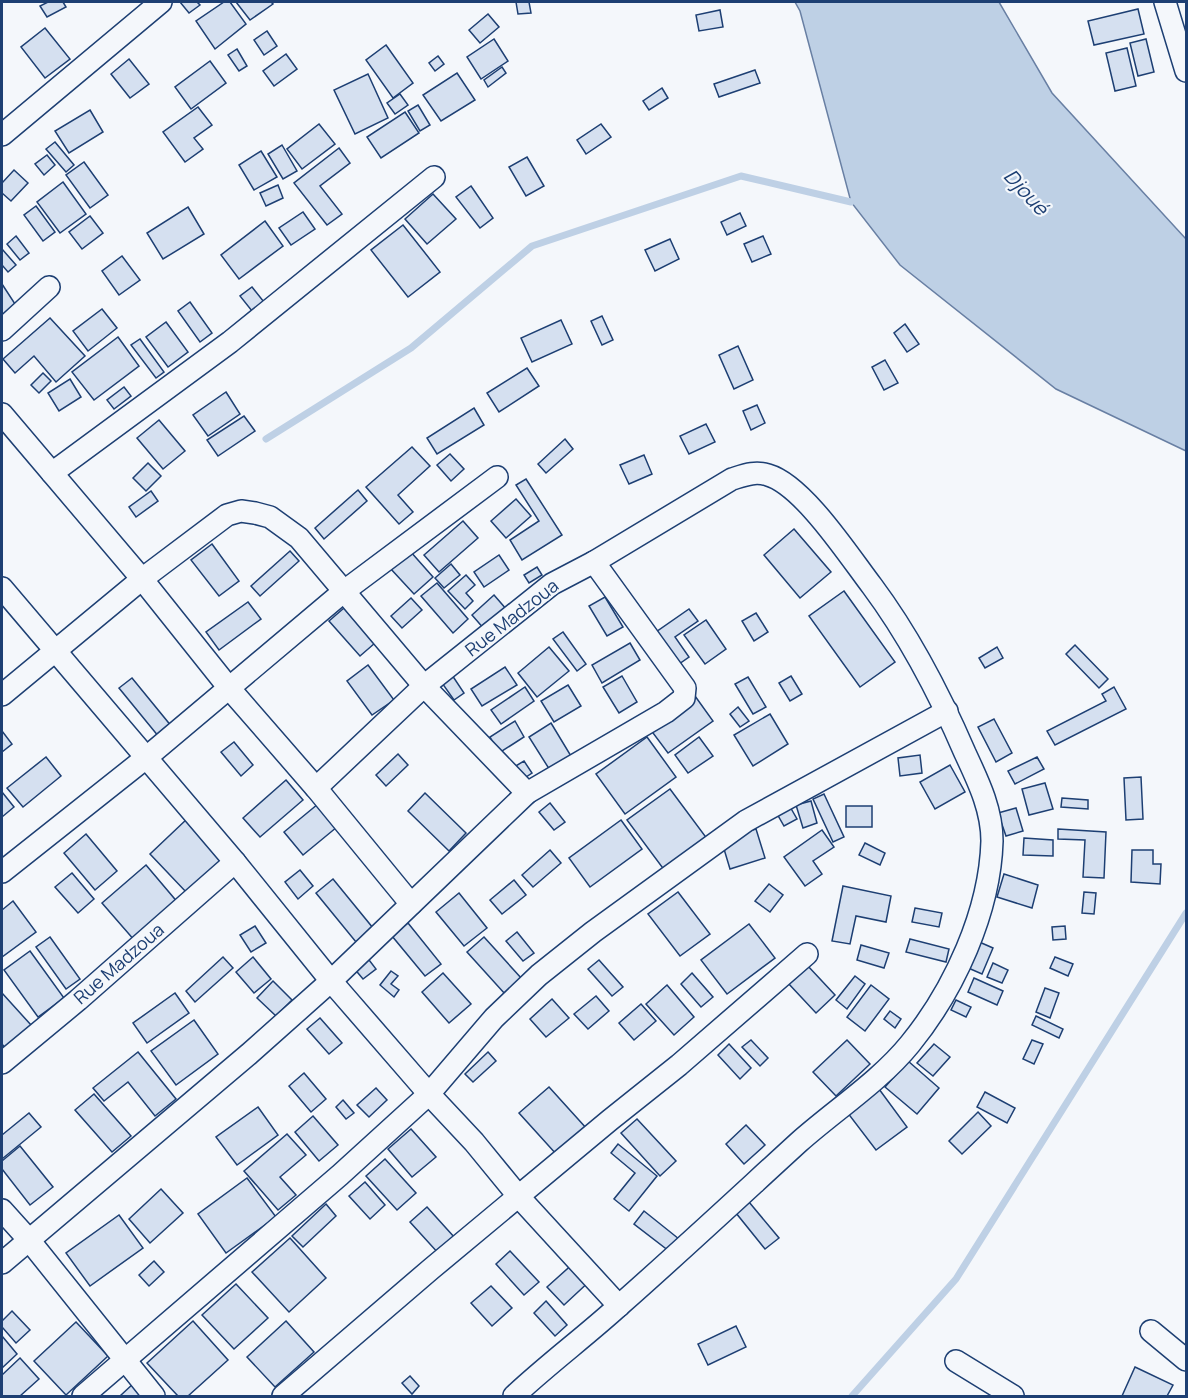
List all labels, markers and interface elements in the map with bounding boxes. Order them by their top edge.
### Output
water label: Djoué [998,163,1055,222]
street label: Rue Madzoua [460,573,563,661]
street label: Rue Madzoua [68,917,169,1009]

